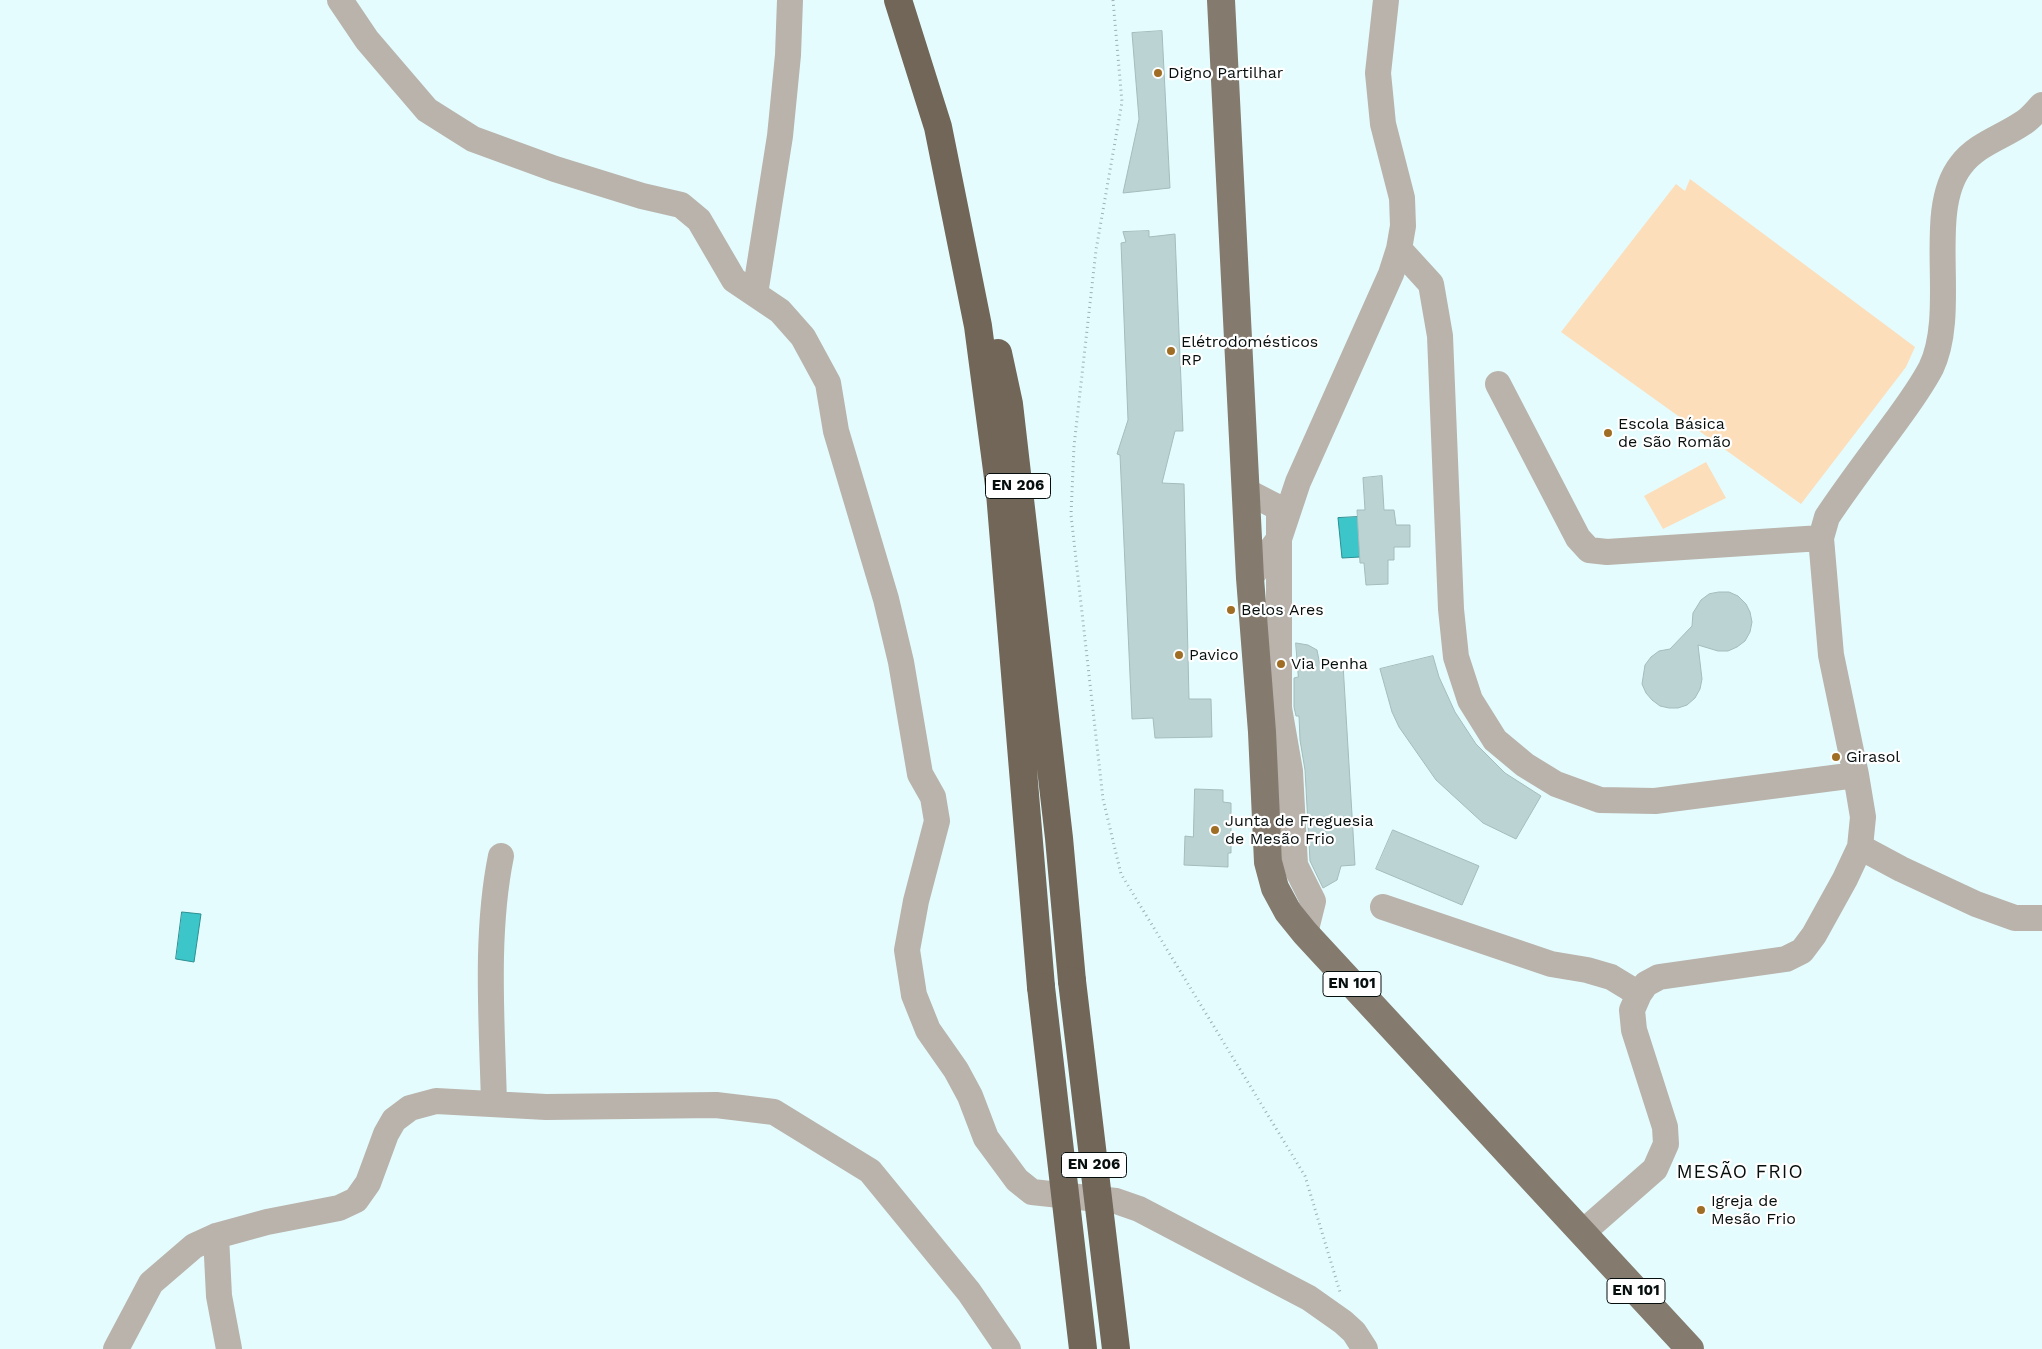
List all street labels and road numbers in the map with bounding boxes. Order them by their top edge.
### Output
road number: EN 206 [986,474,1050,498]
road number: EN 101 [1323,972,1381,996]
road number: EN 206 [1062,1152,1126,1178]
road number: EN 101 [1607,1278,1665,1304]

